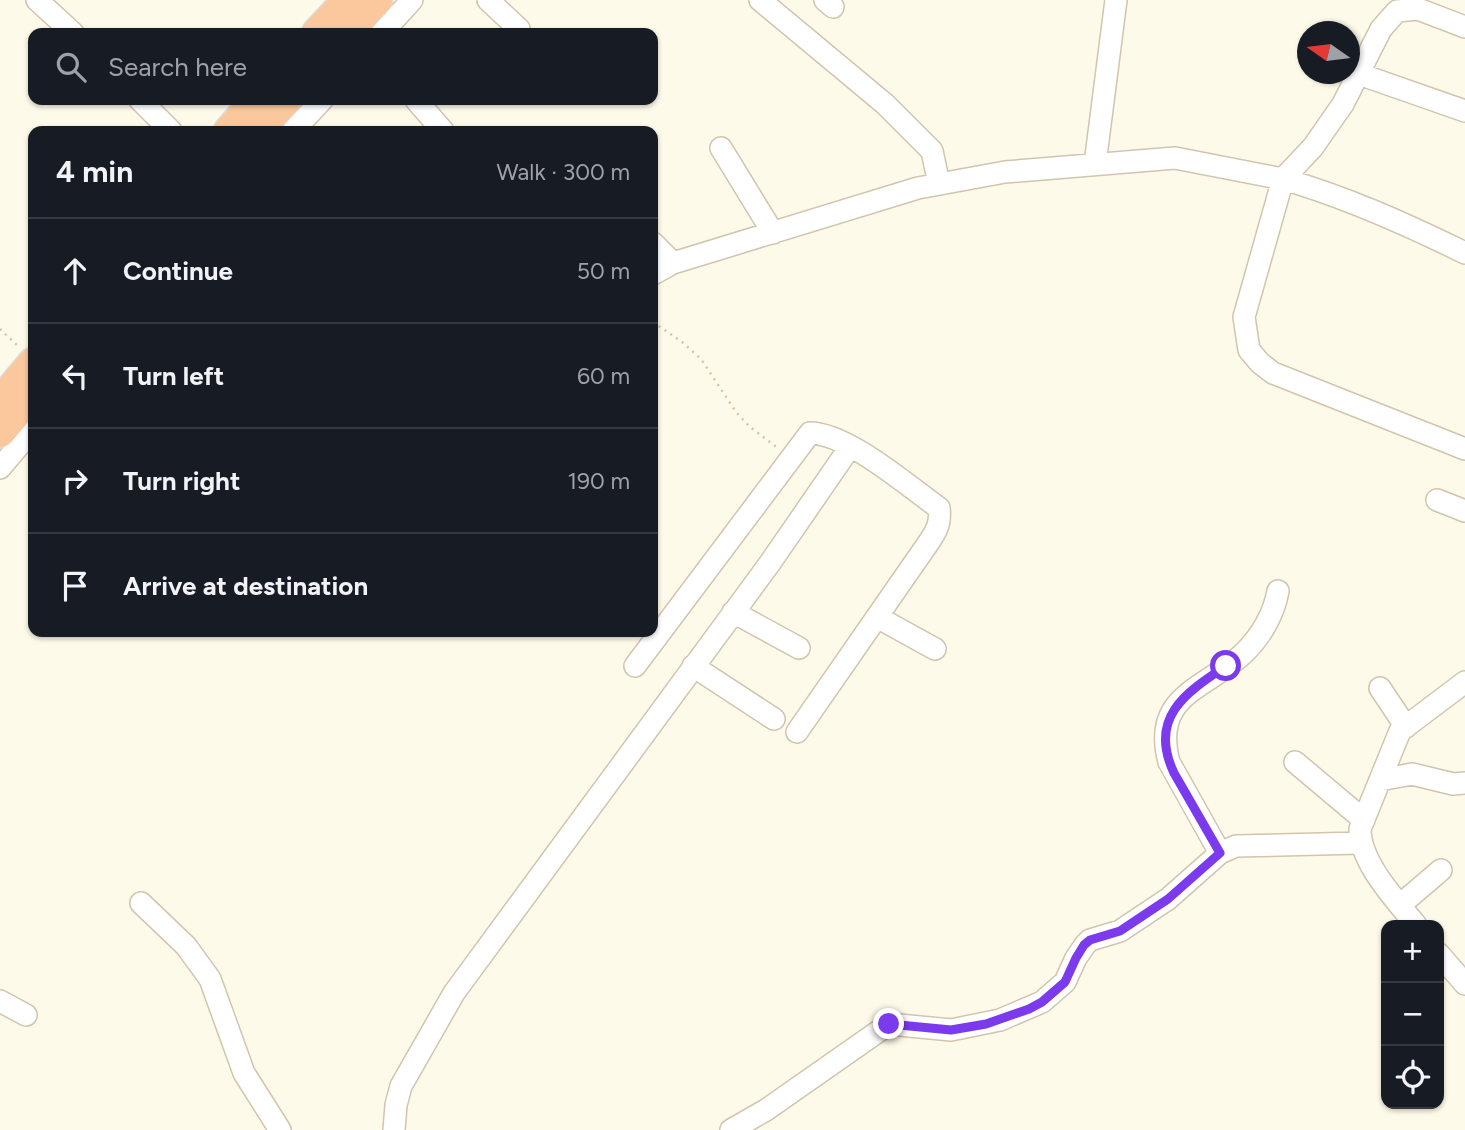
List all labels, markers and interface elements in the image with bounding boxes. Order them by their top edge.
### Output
north arrow [1297,21,1360,84]
search box [28,28,658,105]
icon: search [52,48,90,86]
text: Search here [108,51,247,83]
text: 4 min [56,153,133,190]
text: Walk · 300 m [496,158,630,186]
icon: ahead [56,252,94,290]
text: Continue [123,255,233,287]
text: 50 m [577,257,630,285]
icon: left [56,357,94,395]
text: Turn left [123,360,224,392]
text: 60 m [577,362,630,390]
icon: right [56,462,94,500]
text: Turn right [123,465,240,497]
text: 190 m [567,467,630,495]
icon: arrive [56,567,94,605]
text: Arrive at destination [123,570,368,602]
route start [1210,650,1241,681]
map controls [1381,920,1444,1109]
button: + [1381,920,1444,983]
button: − [1381,983,1444,1046]
route end [873,1008,904,1039]
button: locate [1381,1046,1444,1109]

